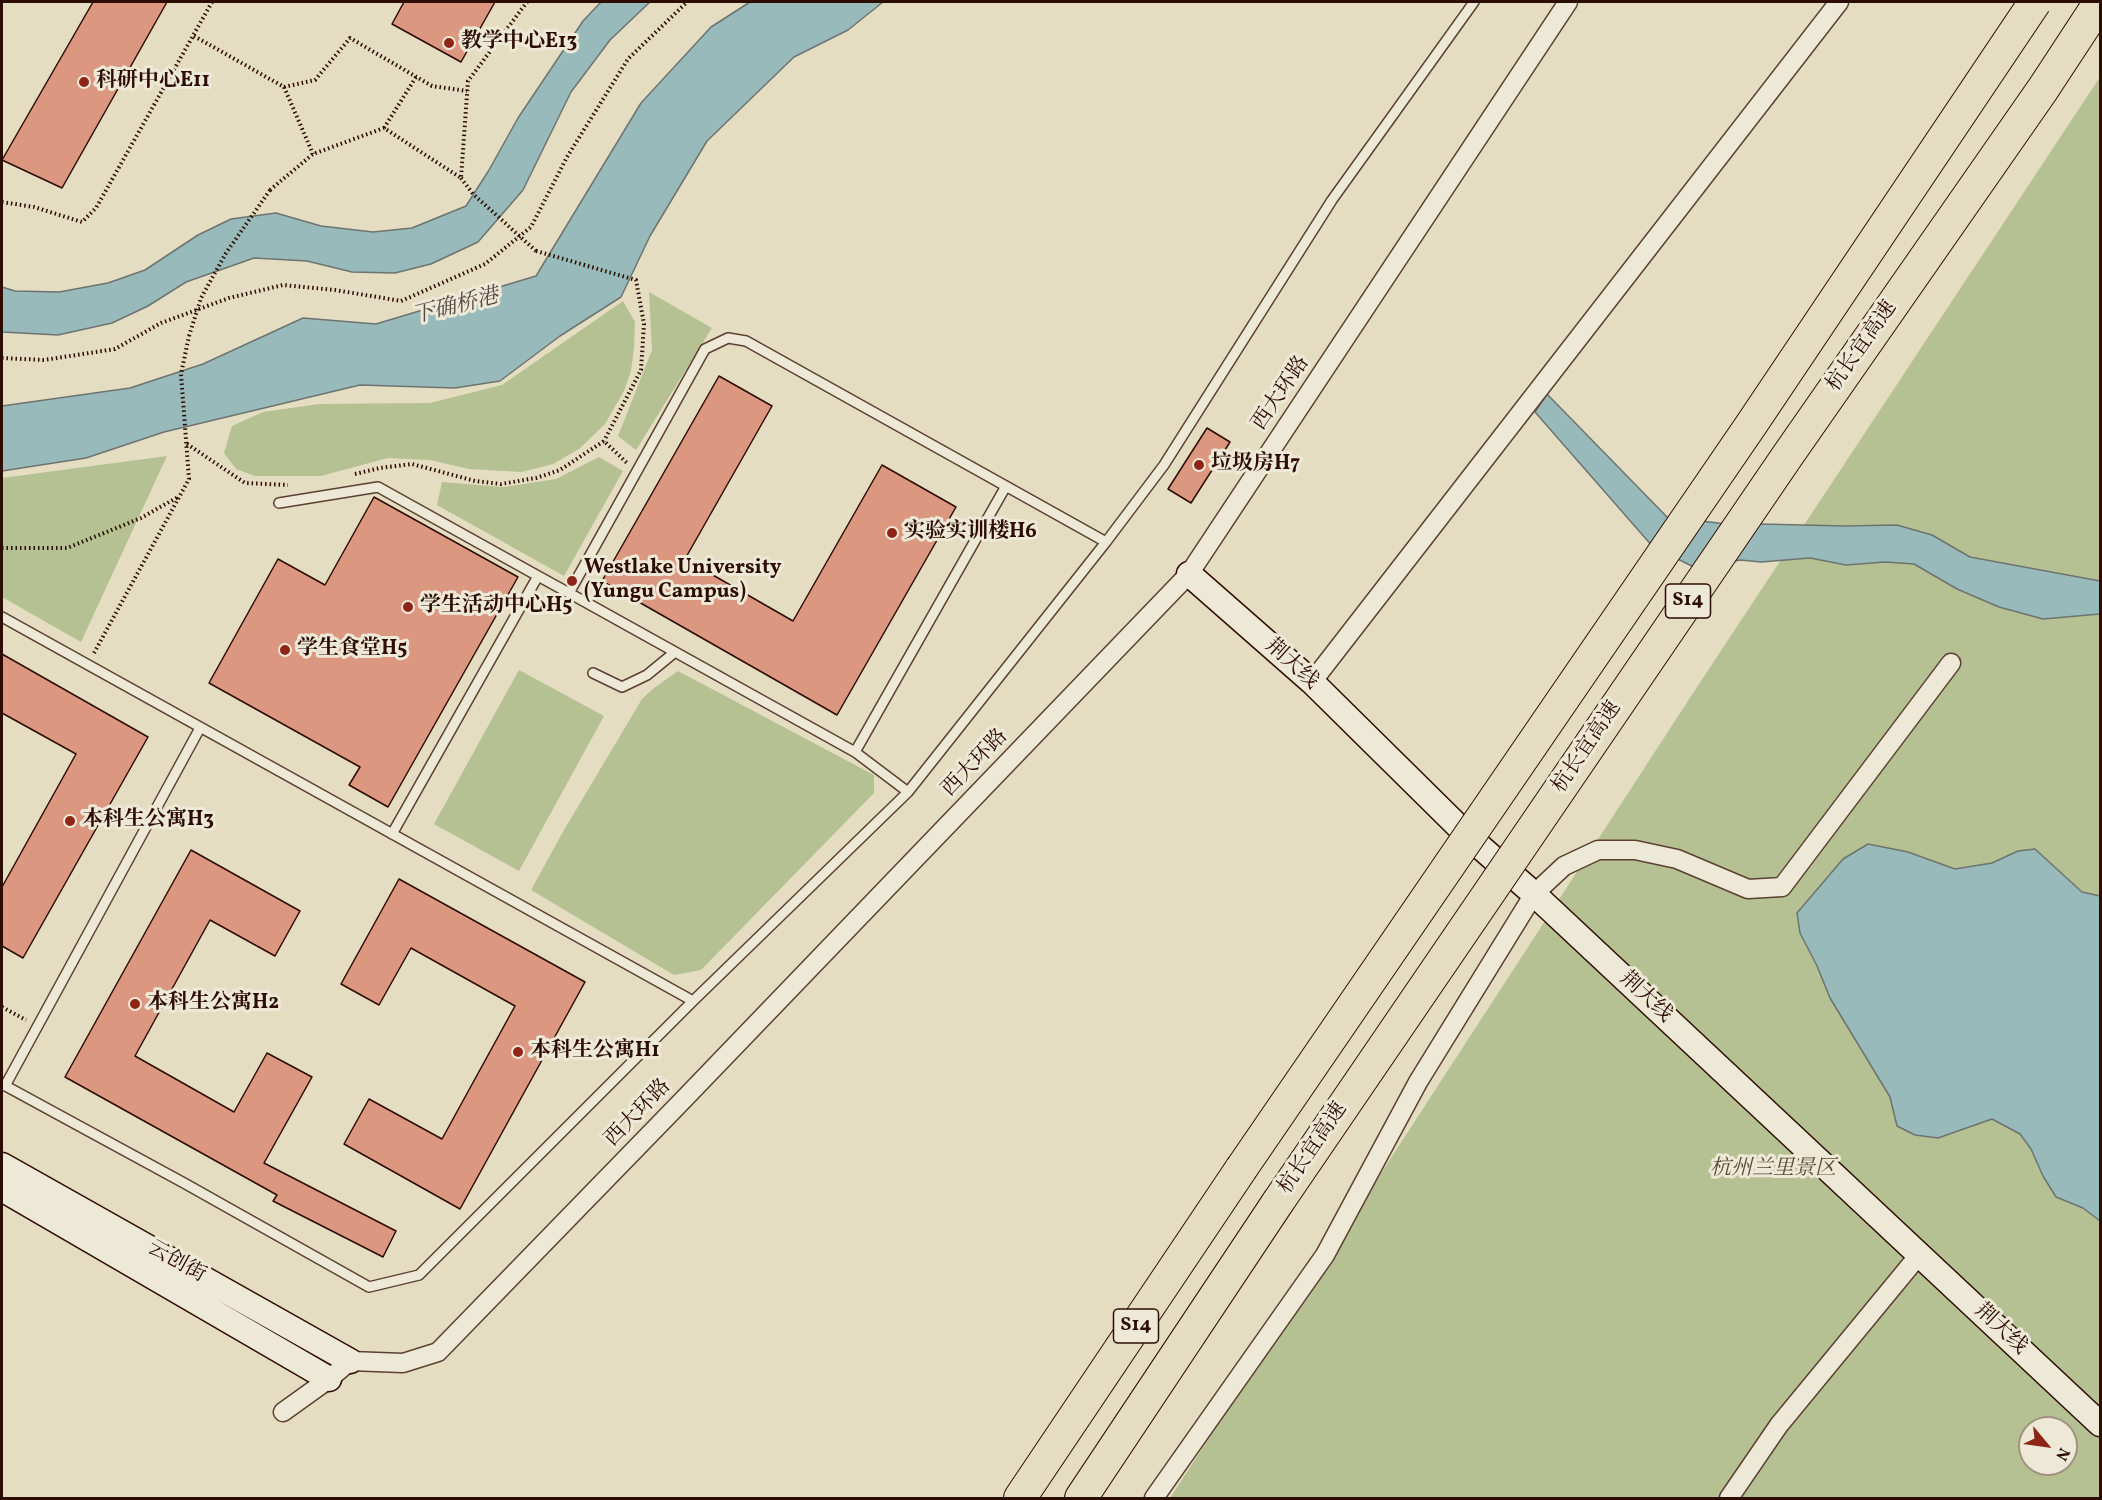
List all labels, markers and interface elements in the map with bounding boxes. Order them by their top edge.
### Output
place label: 教学中心E13 [461,30,577,56]
marker: 教学中心E13 [442,36,456,50]
place label: 科研中心E11 [96,69,210,95]
marker: 科研中心E11 [77,75,91,89]
water label: 下确桥港 [410,285,502,331]
street label: 杭长宜高速 [1823,297,1903,397]
street label: 西大环路 [1248,352,1316,436]
place label: 垃圾房H7 [1211,452,1300,478]
marker: 垃圾房H7 [1192,458,1206,472]
place label: 实验实训楼H6 [904,520,1037,546]
marker: 实验实训楼H6 [885,526,899,540]
place label: Westlake University (Yungu Campus) [584,556,782,606]
marker: Westlake University (Yungu Campus) [565,574,579,588]
road number: S14 [1666,584,1710,618]
place label: 学生活动中心H5 [420,594,572,620]
marker: 学生活动中心H5 [401,600,415,614]
street label: 荆大线 [1259,635,1323,695]
place label: 学生食堂H5 [297,637,407,663]
marker: 学生食堂H5 [278,643,292,657]
street label: 杭长宜高速 [1548,697,1628,799]
street label: 西大环路 [938,725,1014,803]
place label: 本科生公寓H3 [82,808,214,834]
marker: 本科生公寓H3 [63,814,77,828]
street label: 荆大线 [1613,967,1677,1029]
place label: 本科生公寓H2 [147,991,279,1017]
marker: 本科生公寓H2 [128,997,142,1011]
place label: 本科生公寓H1 [530,1039,660,1065]
marker: 本科生公寓H1 [511,1045,525,1059]
street label: 西大环路 [601,1075,677,1153]
street label: 杭长宜高速 [1274,1098,1354,1200]
park label: 杭州兰里景区 [1710,1157,1836,1183]
street label: 云创街 [142,1237,210,1289]
street label: 荆大线 [1968,1299,2032,1361]
road number: S14 [1114,1309,1158,1343]
north arrow [2018,1416,2078,1476]
text: N [2050,1443,2074,1464]

